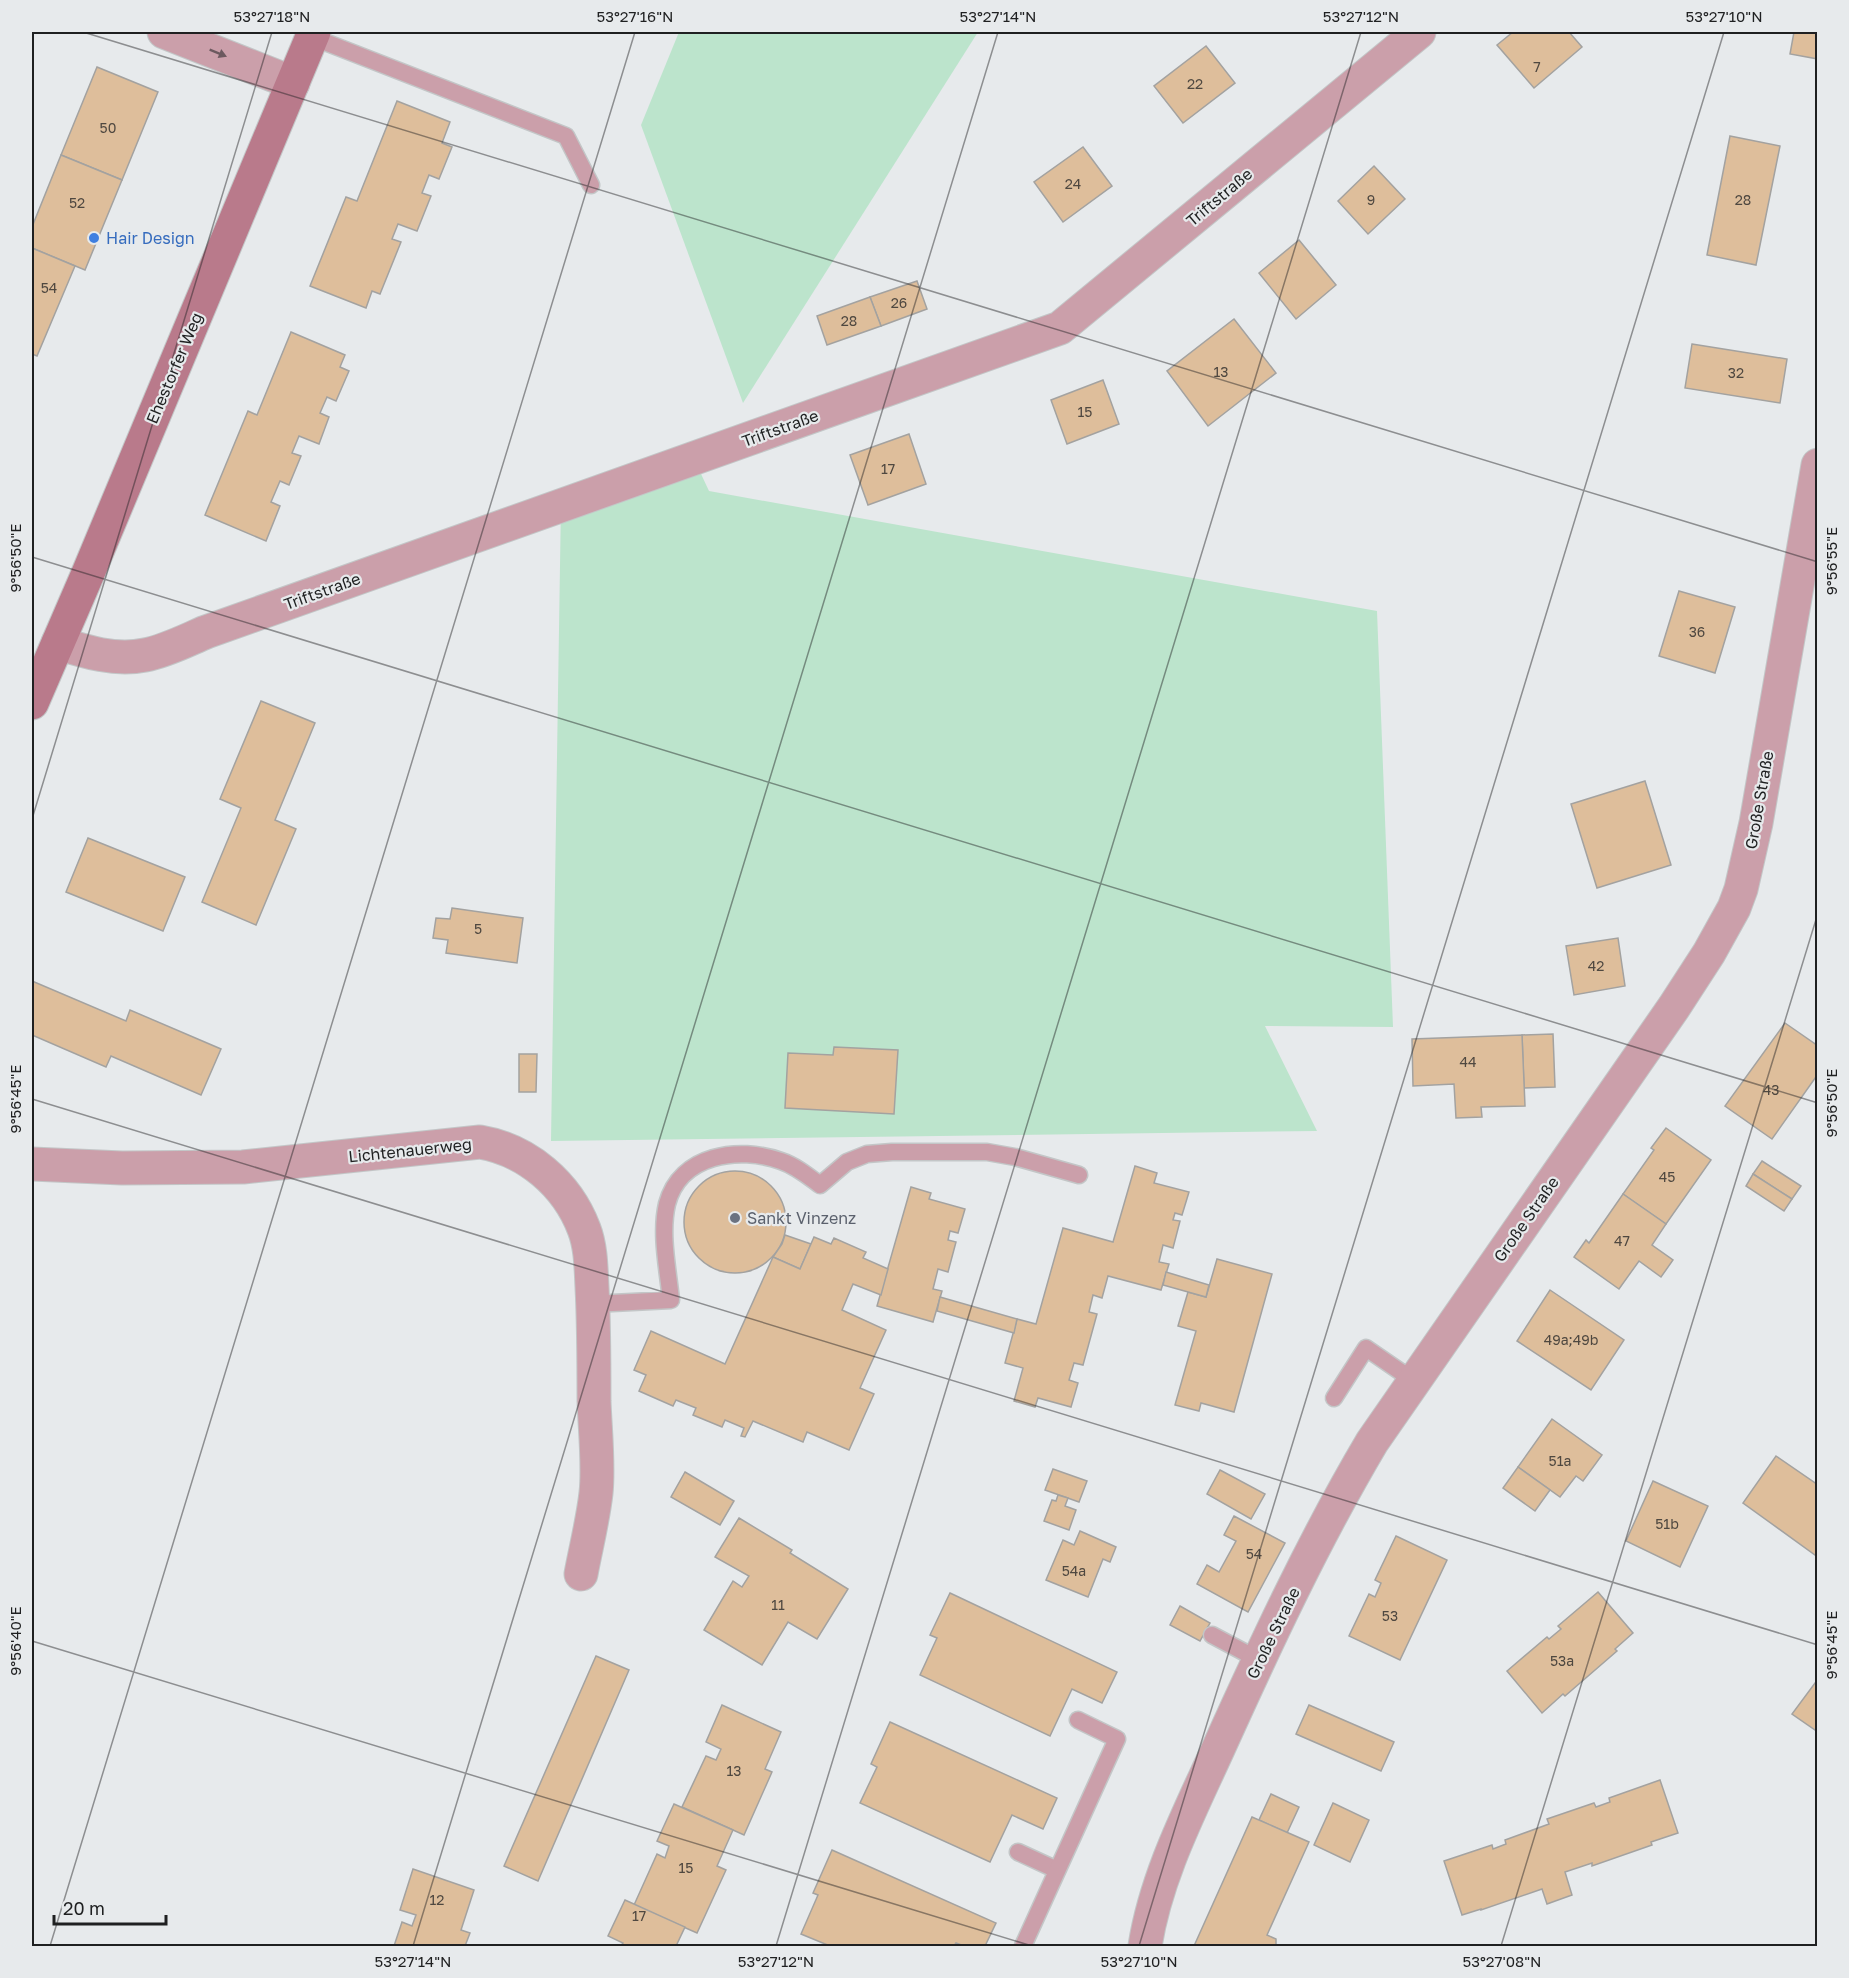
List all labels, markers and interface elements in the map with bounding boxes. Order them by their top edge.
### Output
text: 53°27'18"N [234,7,310,25]
text: 53°27'16"N [597,7,673,25]
text: 53°27'14"N [960,7,1036,25]
text: 53°27'12"N [1323,7,1399,25]
text: 53°27'10"N [1685,7,1763,25]
one-way arrow [209,49,227,58]
house number: 7 [1533,58,1541,75]
house number: 22 [1187,75,1203,92]
house number: 50 [100,119,116,136]
street label: Triftstraße [1182,164,1256,230]
house number: 24 [1065,175,1081,192]
house number: 9 [1367,191,1375,208]
house number: 28 [1735,191,1751,208]
house number: 52 [69,194,85,211]
place label: Hair Design [106,228,195,248]
marker: Hair Design [87,231,101,245]
house number: 54 [41,279,57,296]
house number: 26 [891,294,907,311]
street label: Ehestorfer Weg [142,309,206,427]
house number: 28 [841,312,857,329]
house number: 13 [1214,363,1228,380]
house number: 32 [1728,364,1744,381]
house number: 15 [1078,403,1092,420]
street label: Triftstraße [739,405,821,451]
house number: 17 [881,460,895,477]
text: 9°56'50"E [6,523,24,593]
text: 9°56'55"E [1822,527,1840,595]
street label: Triftstraße [281,568,363,614]
house number: 36 [1689,623,1705,640]
street label: Große Straße [1741,749,1777,851]
house number: 5 [474,920,482,937]
house number: 42 [1588,957,1604,974]
house number: 44 [1459,1053,1477,1070]
text: 9°56'45"E [6,1065,24,1133]
text: 9°56'50"E [1822,1068,1840,1138]
house number: 43 [1763,1081,1779,1098]
street label: Lichtenauerweg [347,1134,473,1166]
house number: 45 [1659,1168,1675,1185]
street label: Große Straße [1489,1172,1563,1266]
place label: Sankt Vinzenz [747,1208,856,1228]
marker: Sankt Vinzenz [728,1211,742,1225]
house number: 47 [1614,1232,1630,1249]
house number: 49a;49b [1544,1331,1598,1348]
house number: 51a [1549,1452,1571,1469]
house number: 51b [1655,1515,1679,1532]
house number: 54 [1246,1545,1262,1562]
house number: 54a [1062,1562,1086,1579]
street label: Große Straße [1242,1584,1304,1682]
house number: 11 [771,1596,785,1613]
text: 9°56'40"E [6,1606,24,1676]
house number: 53 [1382,1607,1398,1624]
text: 9°56'45"E [1822,1611,1840,1679]
house number: 53a [1550,1652,1574,1669]
house number: 13 [727,1762,741,1779]
house number: 15 [679,1859,693,1876]
scale bar [54,1888,166,1926]
house number: 12 [430,1891,444,1908]
text: 20 m [63,1897,105,1919]
house number: 17 [632,1907,646,1924]
text: 53°27'14"N [375,1952,451,1970]
text: 53°27'12"N [738,1952,814,1970]
text: 53°27'10"N [1100,1952,1178,1970]
text: 53°27'08"N [1463,1952,1541,1970]

